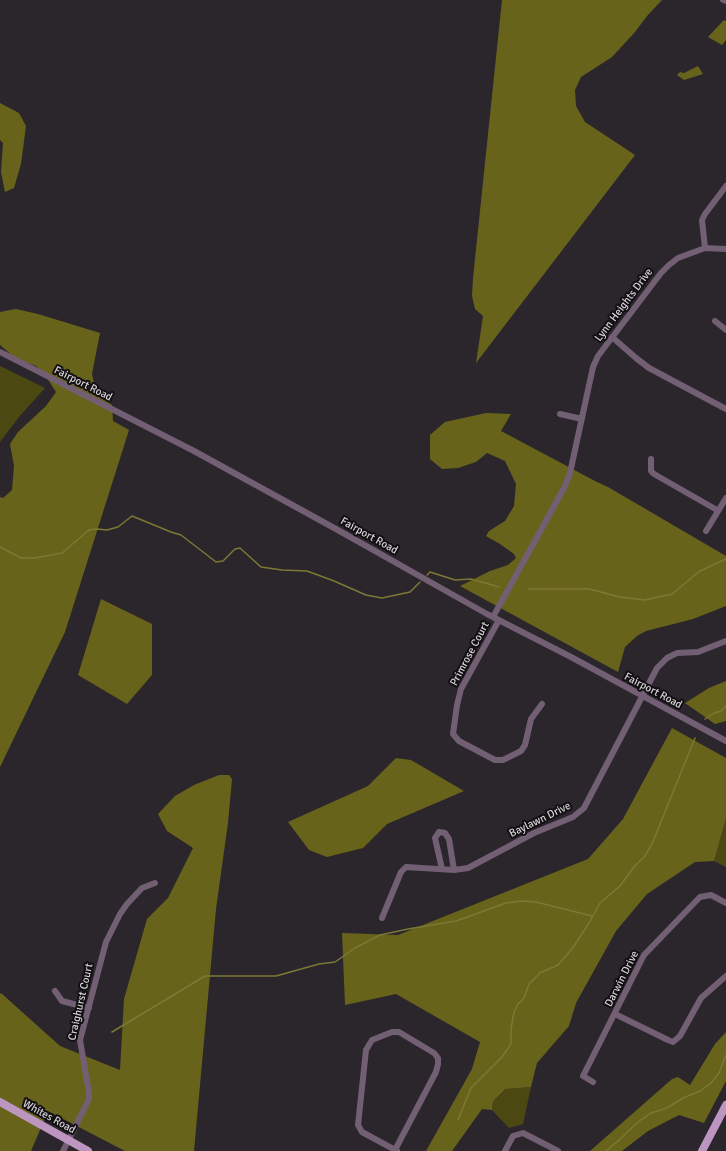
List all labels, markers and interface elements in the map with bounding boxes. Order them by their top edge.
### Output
street label: Lynn Heights Drive [592,266,656,344]
street label: Fairport Road [52,364,114,404]
street label: Fairport Road [338,515,400,557]
street label: Primrose Court [448,620,492,688]
street label: Fairport Road [622,670,684,712]
street label: Baylawn Drive [507,799,573,841]
street label: Darwin Drive [602,949,642,1009]
street label: Craighurst Court [66,962,96,1042]
street label: Whites Road [20,1097,78,1137]

